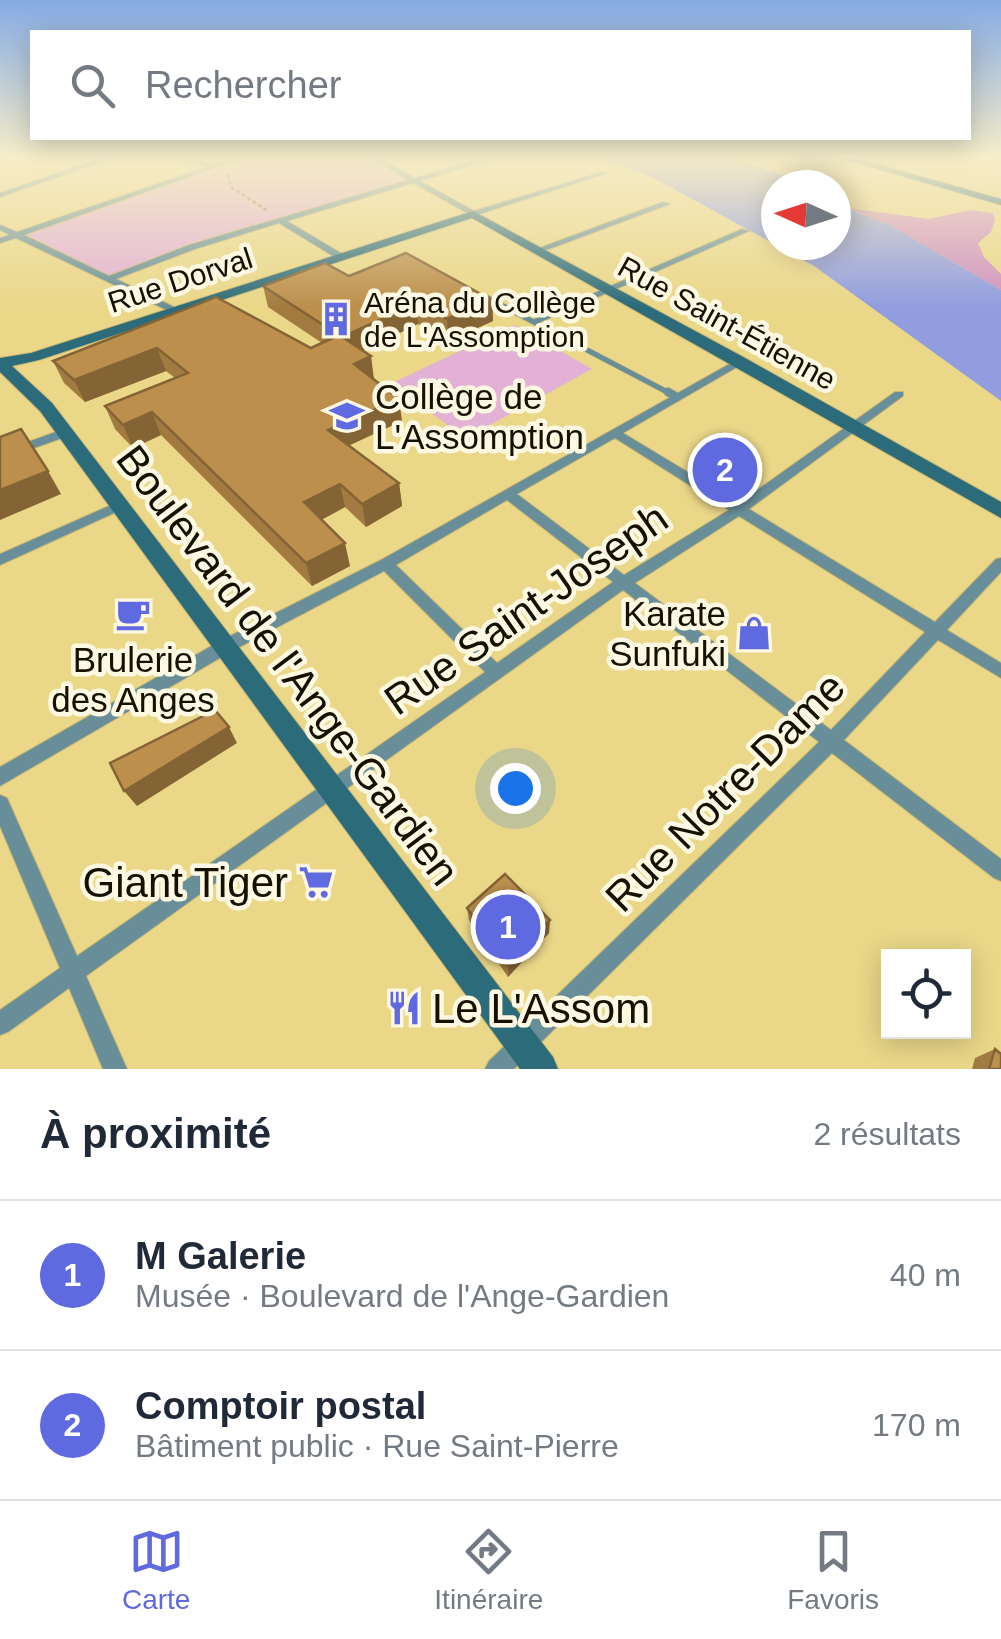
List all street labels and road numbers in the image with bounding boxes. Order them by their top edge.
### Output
street label: Rue Dorval [104,241,256,319]
street label: Rue Saint-Étienne [613,250,841,396]
street label: Boulevard de l'Ange-Gardien [107,436,469,894]
street label: Rue Saint-Joseph [376,494,676,724]
street label: Rue Notre-Dame [596,663,854,921]

